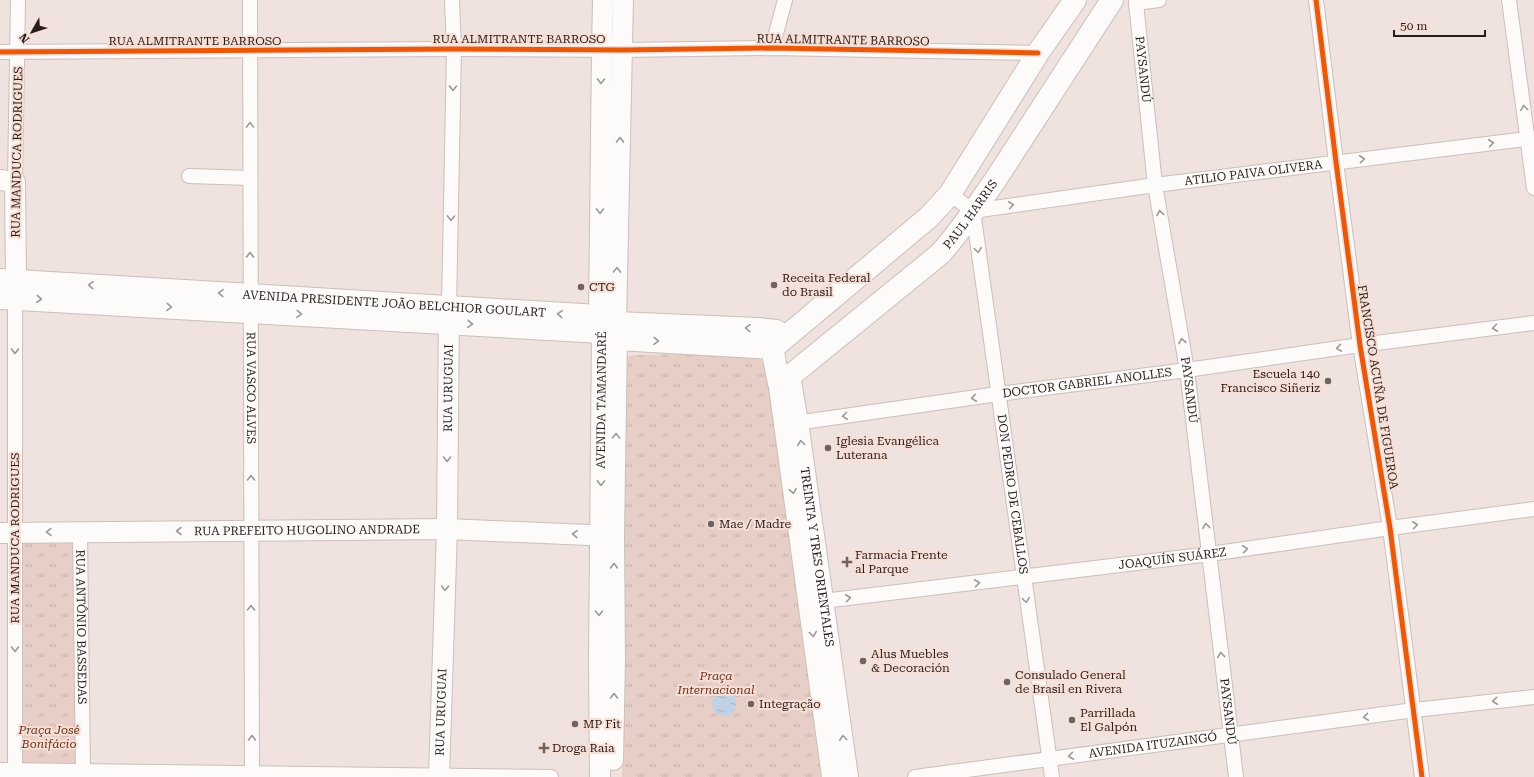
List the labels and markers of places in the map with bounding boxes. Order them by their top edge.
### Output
place label: Receita Federal do Brasil [782,271,871,299]
place label: CTG [589,280,616,294]
marker: Receita Federal do Brasil [769,280,779,290]
marker: CTG [576,282,586,292]
place label: Escuela 140 Francisco Siñeriz [1220,367,1320,395]
marker: Escuela 140 Francisco Siñeriz [1323,376,1333,386]
place label: Iglesia Evangélica Luterana [836,434,939,462]
marker: Iglesia Evangélica Luterana [823,443,833,453]
place label: Mae / Madre [719,517,792,531]
marker: Mae / Madre [706,519,716,529]
place label: Farmacia Frente al Parque [855,548,948,576]
marker: Farmacia Frente al Parque [842,557,852,567]
place label: Alus Muebles & Decoración [871,647,950,675]
marker: Alus Muebles & Decoración [858,656,868,666]
place label: Consulado General de Brasil en Rivera [1015,668,1126,696]
marker: Consulado General de Brasil en Rivera [1002,677,1012,687]
place label: Integração [759,697,821,711]
marker: Integração [746,699,756,709]
place label: Parrillada El Galpón [1080,706,1137,734]
marker: Parrillada El Galpón [1067,715,1077,725]
place label: MP Fit [583,717,621,731]
marker: MP Fit [570,719,580,729]
place label: Droga Raia [552,741,615,755]
marker: Droga Raia [539,743,549,753]

